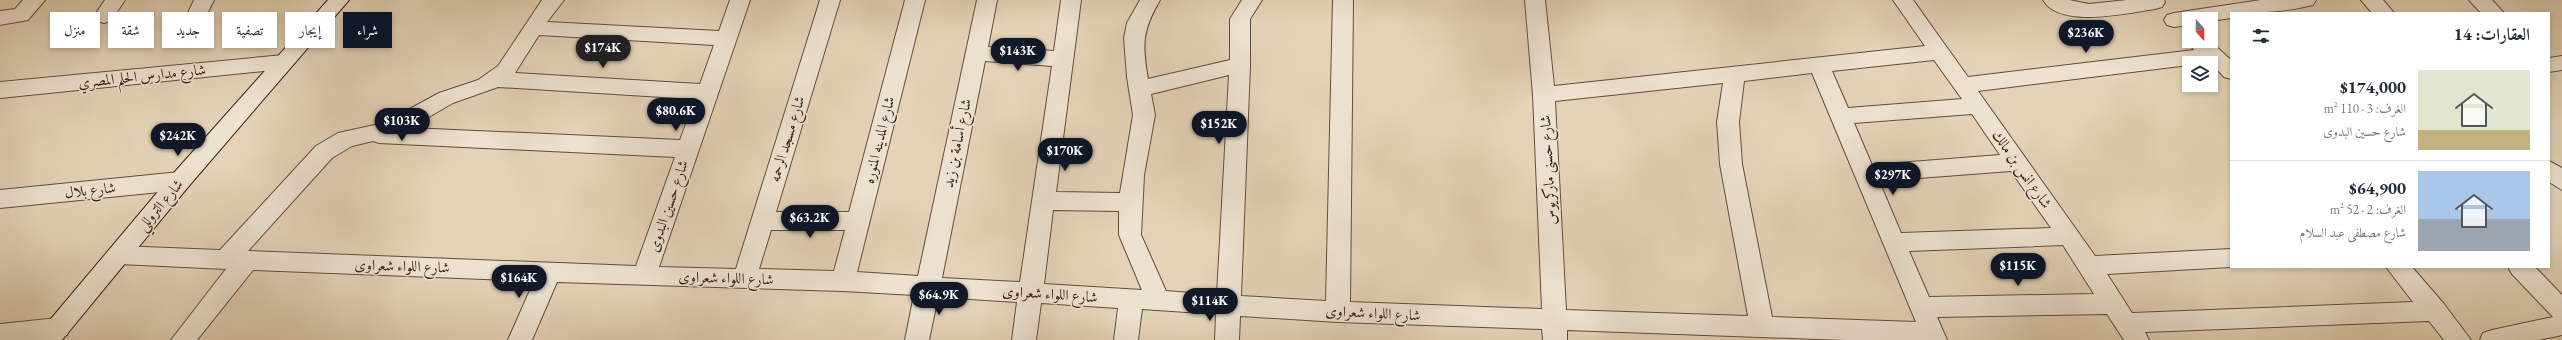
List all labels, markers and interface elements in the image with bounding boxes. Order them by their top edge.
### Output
chip: منزل [50,12,100,48]
chip: شقة [108,12,154,48]
chip: جديد [162,12,214,48]
chip: تصفية [222,12,277,48]
chip: إيجار [285,12,335,48]
chip: شراء [343,12,392,48]
north arrow [2182,12,2218,48]
map controls [2182,12,2218,92]
pin: $236K [2058,20,2114,54]
text: العقارات: 14 [2454,23,2530,45]
text: $236K [2068,24,2104,41]
icon: filters [2250,25,2272,47]
pin: $174K [575,35,631,69]
pin: $143K [990,38,1046,72]
text: $174K [585,39,621,56]
text: $143K [1000,42,1036,59]
button: layers [2182,56,2218,92]
street label: شارع مدارس الحلم المصري [77,59,207,98]
text: $174,000 [2340,76,2406,98]
icon: home [2450,86,2498,134]
street label: شارع مسجد الرحمه [764,94,812,185]
street label: شارع المدينه المنوره [858,94,902,186]
street label: شارع أسامة بن زيد [937,97,979,190]
pin: $80.6K [643,98,709,132]
text: الغرف: 3 · 110 m² [2324,100,2406,117]
text: $80.6K [656,102,696,119]
pin: $103K [374,108,430,142]
pin: $152K [1191,111,1247,145]
text: $103K [384,112,420,129]
text: $152K [1201,115,1237,132]
street label: شارع حسنى ماركريوس [1535,115,1564,225]
pin: $242K [150,123,206,157]
text: شارع حسين البدوى [2323,123,2406,140]
street label: شارع انس بن مالك [1985,126,2056,214]
text: $242K [160,127,196,144]
pin: $170K [1037,138,1093,172]
text: $170K [1047,142,1083,159]
street label: شارع حسين البدوى [643,157,696,256]
pin: $297K [1865,162,1921,196]
text: $297K [1875,166,1911,183]
street label: شارع التروللي [132,175,191,238]
street label: شارع بلال [63,177,117,206]
text: $64,900 [2349,177,2406,199]
icon: home [2450,187,2498,235]
text: الغرف: 2 · 52 m² [2330,201,2406,218]
pin: $63.2K [777,205,843,239]
text: $63.2K [790,209,830,226]
text: شارع مصطفى عبد السلام [2299,224,2406,241]
pin: $115K [1990,253,2046,287]
street label: شارع اللواء شعراوى [354,254,450,281]
text: $115K [2000,257,2036,274]
pin: $164K [491,265,547,299]
street label: شارع اللواء شعراوى [678,266,774,293]
text: $164K [501,269,537,286]
street label: شارع اللواء شعراوى [1002,281,1098,310]
pin: $64.9K [906,282,972,316]
text: $64.9K [919,286,959,303]
pin: $114K [1182,288,1238,322]
text: $114K [1192,292,1228,309]
street label: شارع اللواء شعراوى [1325,301,1421,328]

